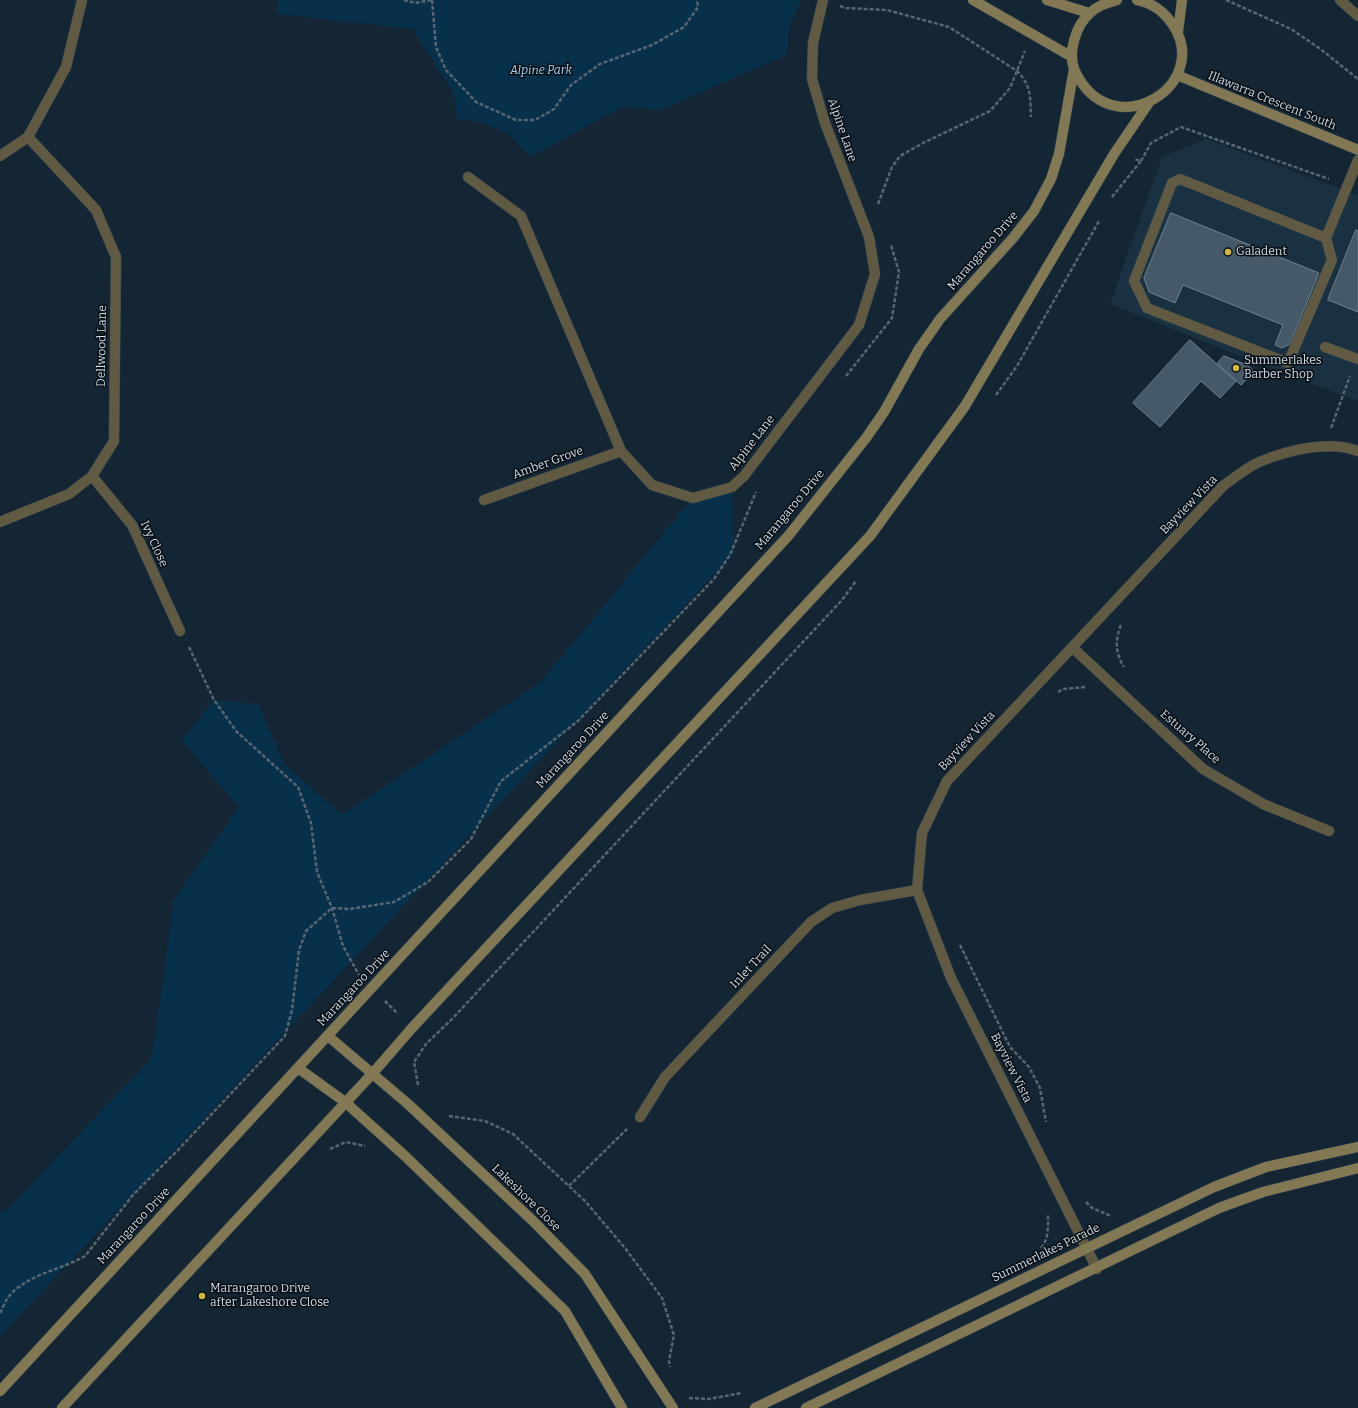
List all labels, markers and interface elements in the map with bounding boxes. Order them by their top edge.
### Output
park label: Alpine Park [510,64,572,78]
street label: Illawarra Crescent South [1206,69,1338,133]
street label: Alpine Lane [824,96,860,164]
street label: Marangaroo Drive [945,209,1021,293]
place label: Galadent [1236,245,1287,259]
marker: Galadent [1223,247,1233,257]
street label: Dellwood Lane [94,305,110,387]
place label: Summerlakes Barber Shop [1244,354,1322,382]
marker: Summerlakes Barber Shop [1231,363,1241,373]
street label: Alpine Lane [726,412,778,474]
street label: Amber Grove [511,444,585,482]
street label: Marangaroo Drive [752,467,828,553]
street label: Bayview Vista [1157,473,1221,537]
street label: Ivy Close [137,519,171,569]
street label: Estuary Place [1157,707,1223,767]
street label: Marangaroo Drive [534,708,612,792]
street label: Bayview Vista [936,708,998,774]
street label: Inlet Trail [727,942,775,992]
street label: Marangaroo Drive [315,946,393,1030]
street label: Bayview Vista [987,1031,1035,1105]
street label: Lakeshore Close [489,1162,563,1234]
street label: Marangaroo Drive [95,1184,173,1268]
street label: Summerlakes Parade [990,1221,1102,1285]
place label: Marangaroo Drive after Lakeshore Close [210,1282,329,1310]
marker: Marangaroo Drive after Lakeshore Close [197,1291,207,1301]

